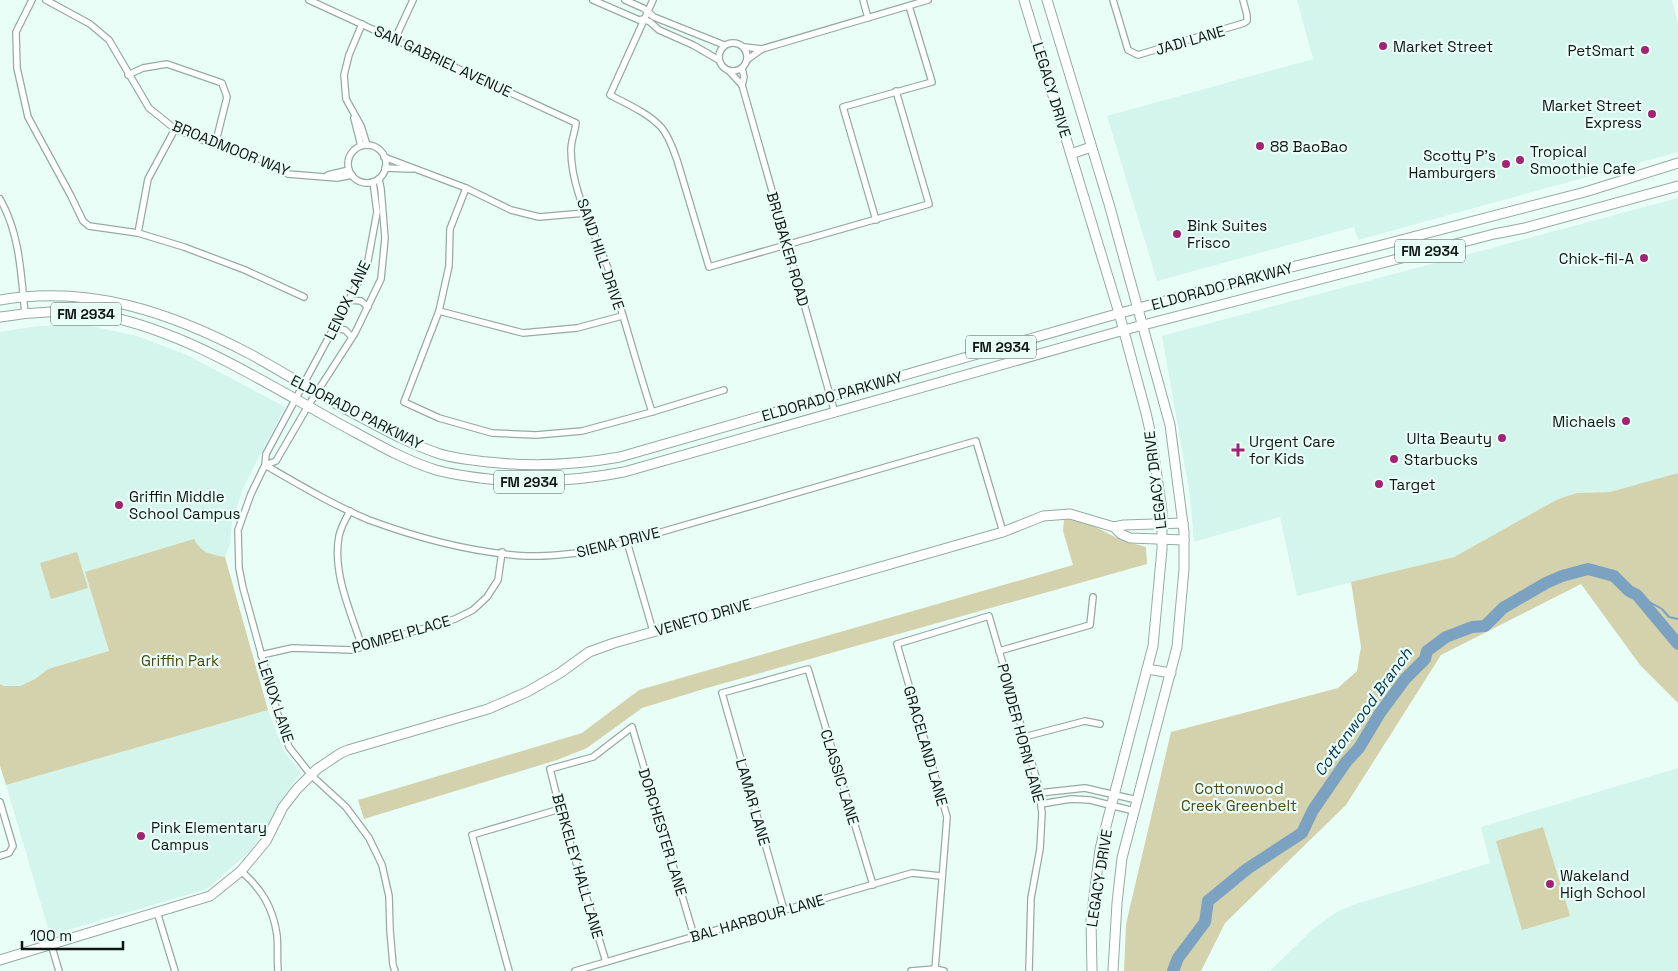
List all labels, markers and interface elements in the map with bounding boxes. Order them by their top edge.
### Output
street label: SAN GABRIEL AVENUE [371,21,515,101]
street label: JADI LANE [1153,21,1227,59]
place label: Market Street [1393,37,1493,56]
street label: LEGACY DRIVE [1028,40,1076,140]
marker: Market Street [1377,40,1389,52]
place label: PetSmart [1567,41,1635,60]
marker: PetSmart [1639,44,1651,56]
place label: Market Street Express [1542,96,1642,132]
marker: Market Street Express [1646,108,1658,120]
street label: BROADMOOR WAY [169,116,293,180]
place label: 88 BaoBao [1270,137,1348,156]
marker: 88 BaoBao [1254,140,1266,152]
place label: Tropical Smoothie Cafe [1530,142,1636,178]
place label: Scotty P’s Hamburgers [1408,146,1496,182]
marker: Tropical Smoothie Cafe [1514,154,1526,166]
marker: Scotty P’s Hamburgers [1500,158,1512,170]
street label: BRUBAKER ROAD [763,190,813,309]
street label: SAND HILL DRIVE [573,196,629,312]
place label: Bink Suites Frisco [1187,216,1267,252]
marker: Bink Suites Frisco [1171,228,1183,240]
road number: FM 2934 [1395,240,1465,262]
place label: Chick-fil-A [1559,249,1635,268]
marker: Chick-fil-A [1638,252,1650,264]
street label: LENOX LANE [320,257,374,343]
street label: ELDORADO PARKWAY [1149,258,1295,314]
road number: FM 2934 [51,302,121,326]
road number: FM 2934 [966,336,1036,358]
street label: ELDORADO PARKWAY [759,367,905,425]
street label: ELDORADO PARKWAY [288,370,426,454]
place label: Michaels [1552,412,1616,431]
marker: Michaels [1620,415,1632,427]
place label: Ulta Beauty [1407,429,1492,448]
street label: LEGACY DRIVE [1140,430,1170,530]
place label: Urgent Care for Kids [1249,432,1335,468]
marker: Ulta Beauty [1496,432,1508,444]
marker: Urgent Care for Kids [1231,443,1245,457]
place label: Starbucks [1404,450,1478,469]
marker: Starbucks [1388,453,1400,465]
road number: FM 2934 [494,471,564,494]
place label: Target [1389,475,1436,494]
marker: Target [1373,478,1385,490]
place label: Griffin Middle School Campus [129,487,240,523]
marker: Griffin Middle School Campus [113,499,125,511]
street label: SIENA DRIVE [574,522,662,562]
street label: VENETO DRIVE [653,594,753,640]
street label: POMPEI PLACE [350,611,452,657]
water label: Cottonwood Branch [1309,643,1417,780]
park label: Griffin Park [141,651,219,670]
street label: LENOX LANE [254,657,298,745]
street label: POWDER HORN LANE [993,661,1049,805]
street label: GRACELAND LANE [900,684,952,808]
street label: CLASSIC LANE [816,727,864,827]
street label: LAMAR LANE [732,756,774,848]
street label: DORCHESTER LANE [635,766,691,898]
park label: Cottonwood Creek Greenbelt [1181,779,1297,815]
street label: BERKELEY HALL LANE [548,791,608,941]
place label: Pink Elementary Campus [151,818,267,854]
street label: LEGACY DRIVE [1082,828,1116,928]
marker: Pink Elementary Campus [135,830,147,842]
place label: Wakeland High School [1560,866,1646,902]
marker: Wakeland High School [1544,878,1556,890]
street label: BAL HARBOUR LANE [688,890,826,946]
scale bar [22,918,124,950]
text: 100 m [30,926,72,945]

